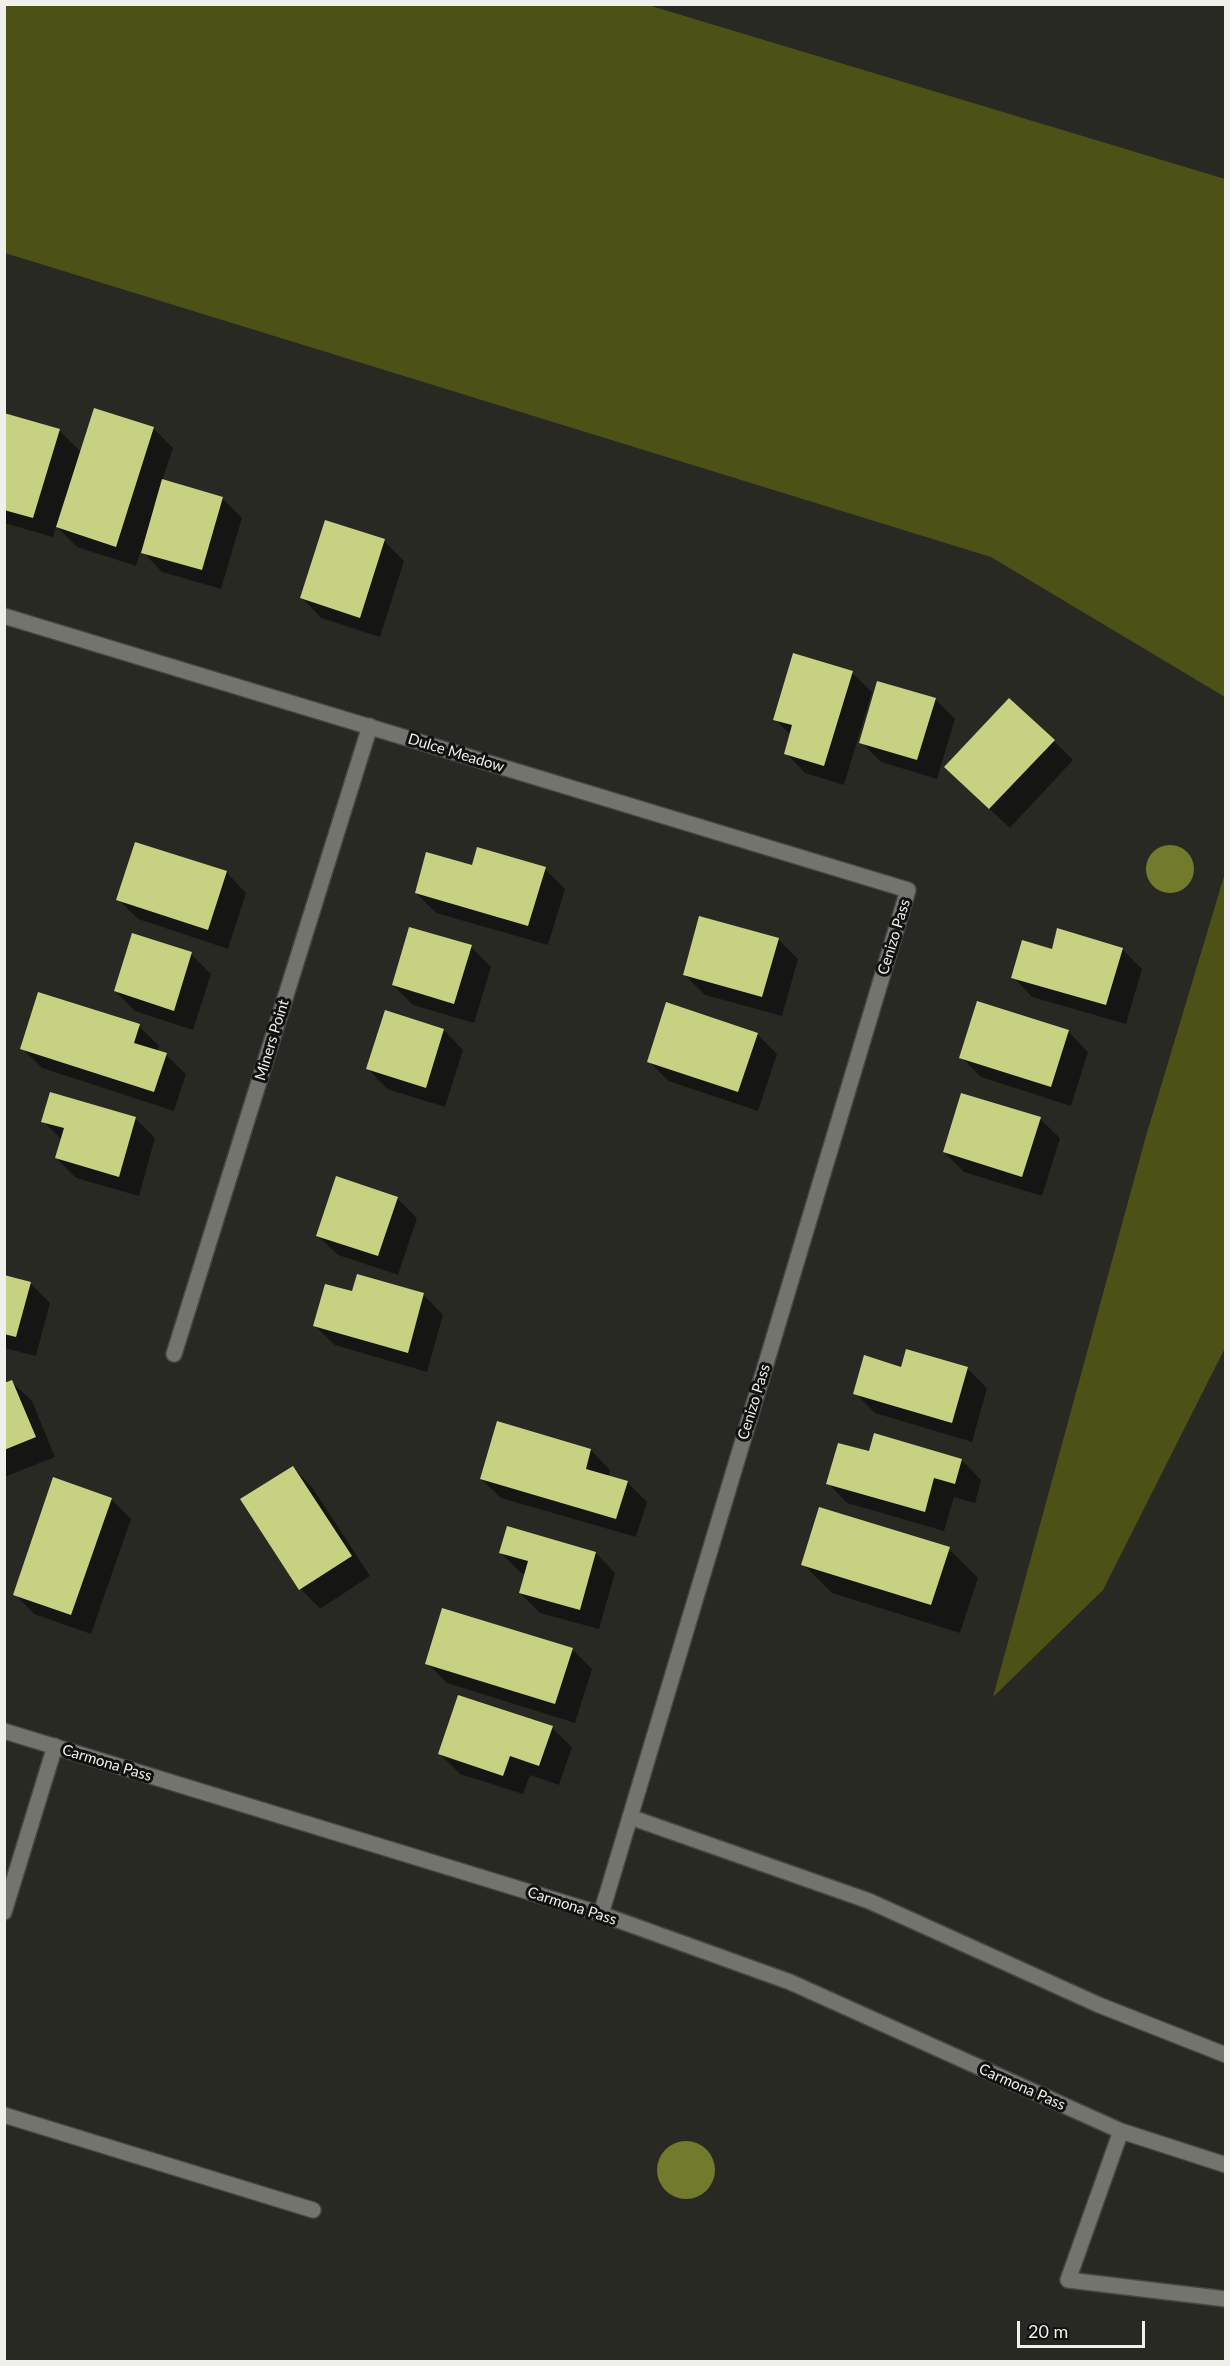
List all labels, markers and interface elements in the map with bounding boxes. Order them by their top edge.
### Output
street label: Dulce Meadow [406,730,506,776]
street label: Cenizo Pass [874,897,914,977]
street label: Miners Point [251,997,293,1083]
street label: Cenizo Pass [734,1362,774,1442]
street label: Carmona Pass [60,1741,154,1785]
street label: Carmona Pass [525,1883,619,1929]
street label: Carmona Pass [976,2060,1068,2114]
scale bar [1020,2309,1148,2347]
text: 20 m [1028,2320,1068,2342]

